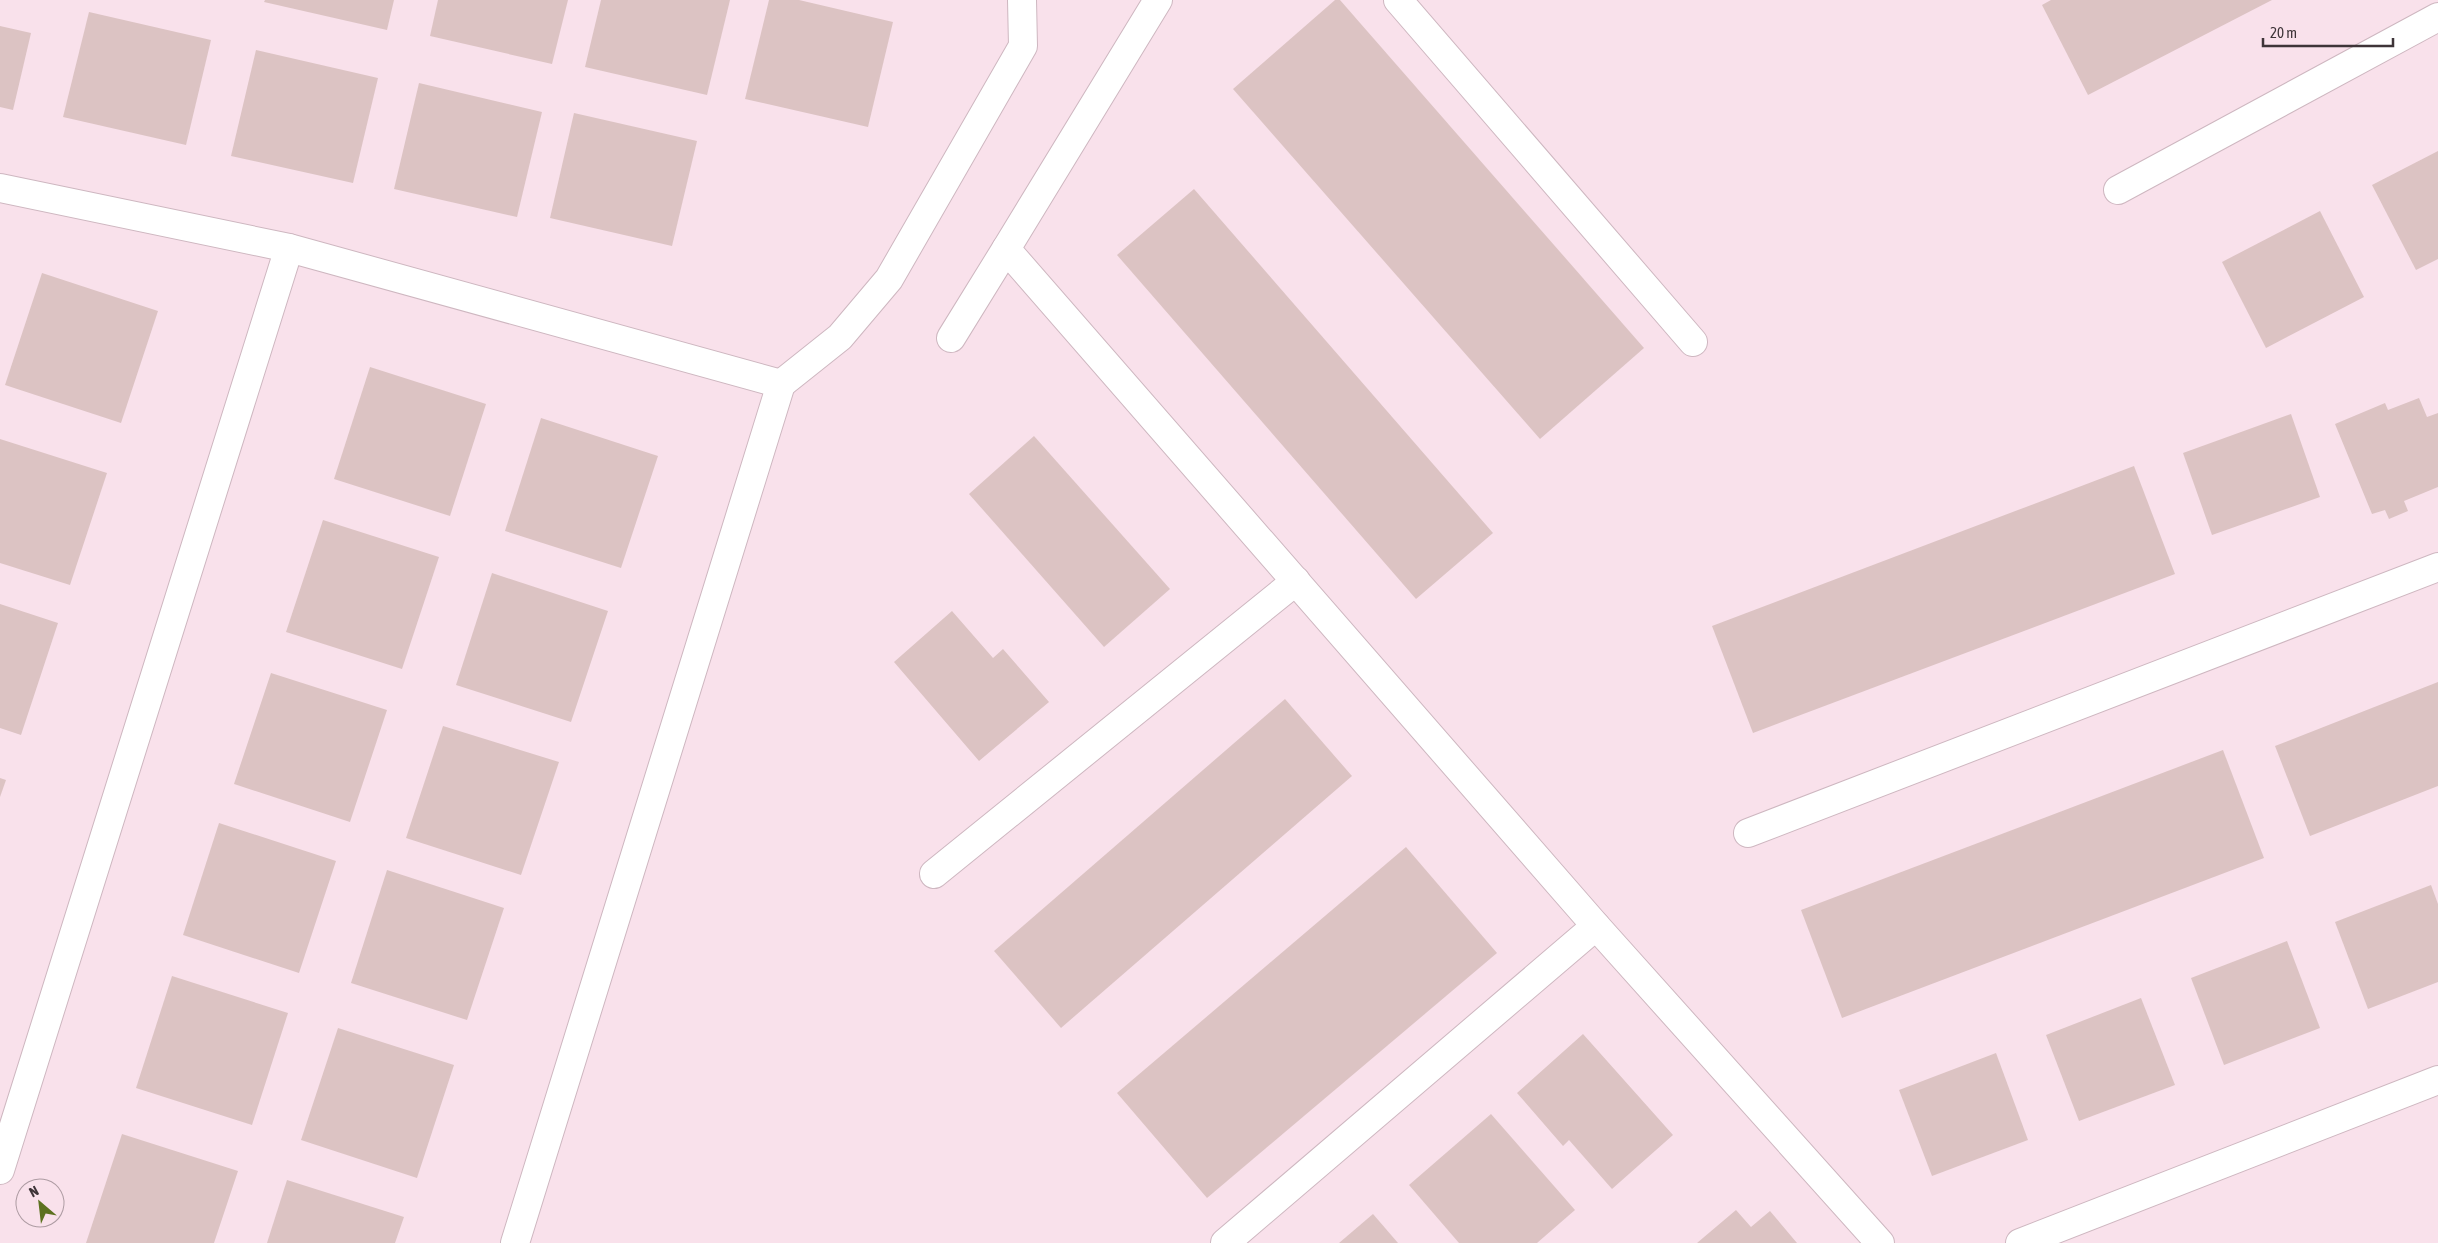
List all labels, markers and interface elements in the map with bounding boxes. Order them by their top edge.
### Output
scale bar [2263,15,2393,47]
text: 20 m [2270,24,2297,41]
north arrow [15,1178,65,1228]
text: N [26,1183,41,1201]

